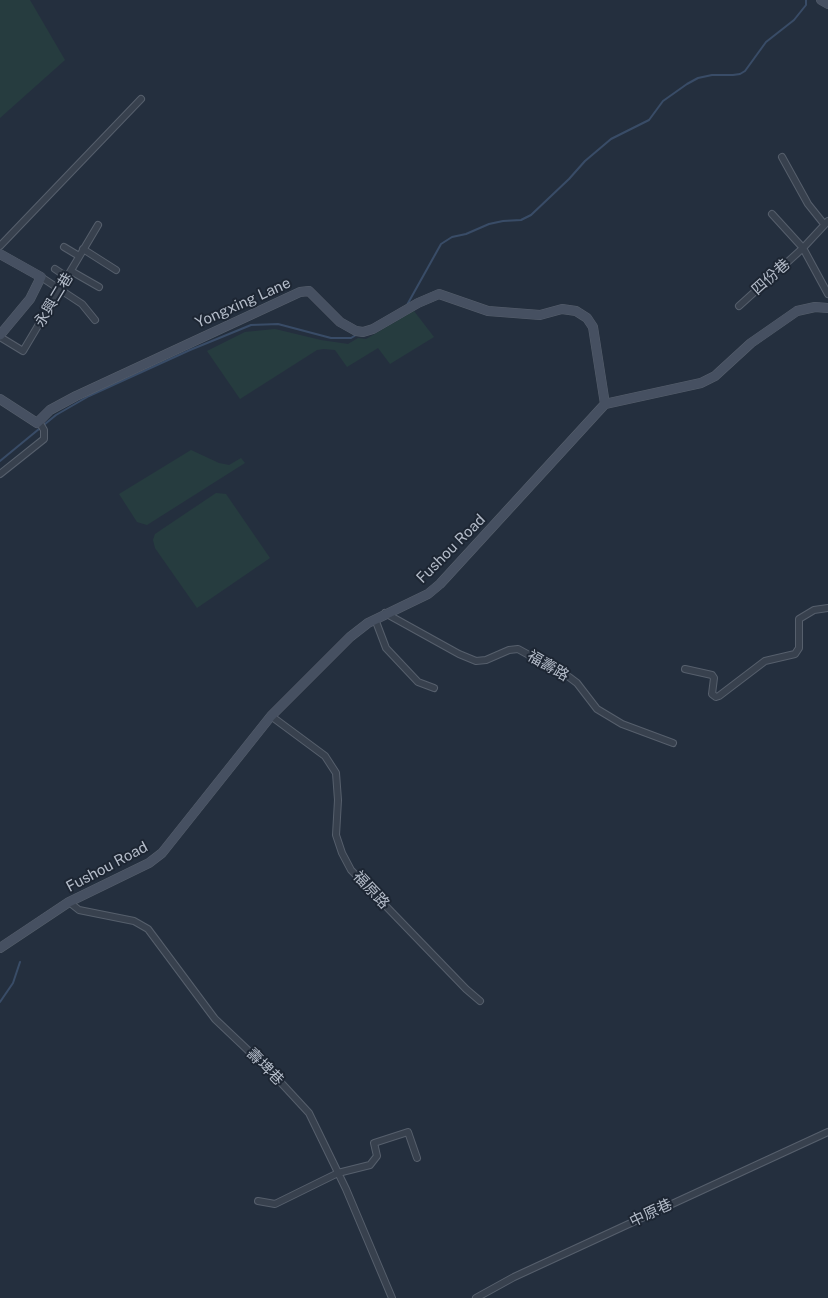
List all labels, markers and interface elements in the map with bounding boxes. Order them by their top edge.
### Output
street label: 四份巷 [748,255,794,299]
street label: 永興二巷 [31,270,77,330]
street label: Yongxing Lane [193,274,293,332]
street label: Fushou Road [413,511,489,587]
street label: 福壽路 [524,647,572,685]
street label: Fushou Road [63,838,151,896]
street label: 福原路 [349,867,393,913]
street label: 壽埤巷 [243,1045,287,1089]
street label: 中原巷 [627,1195,675,1231]

